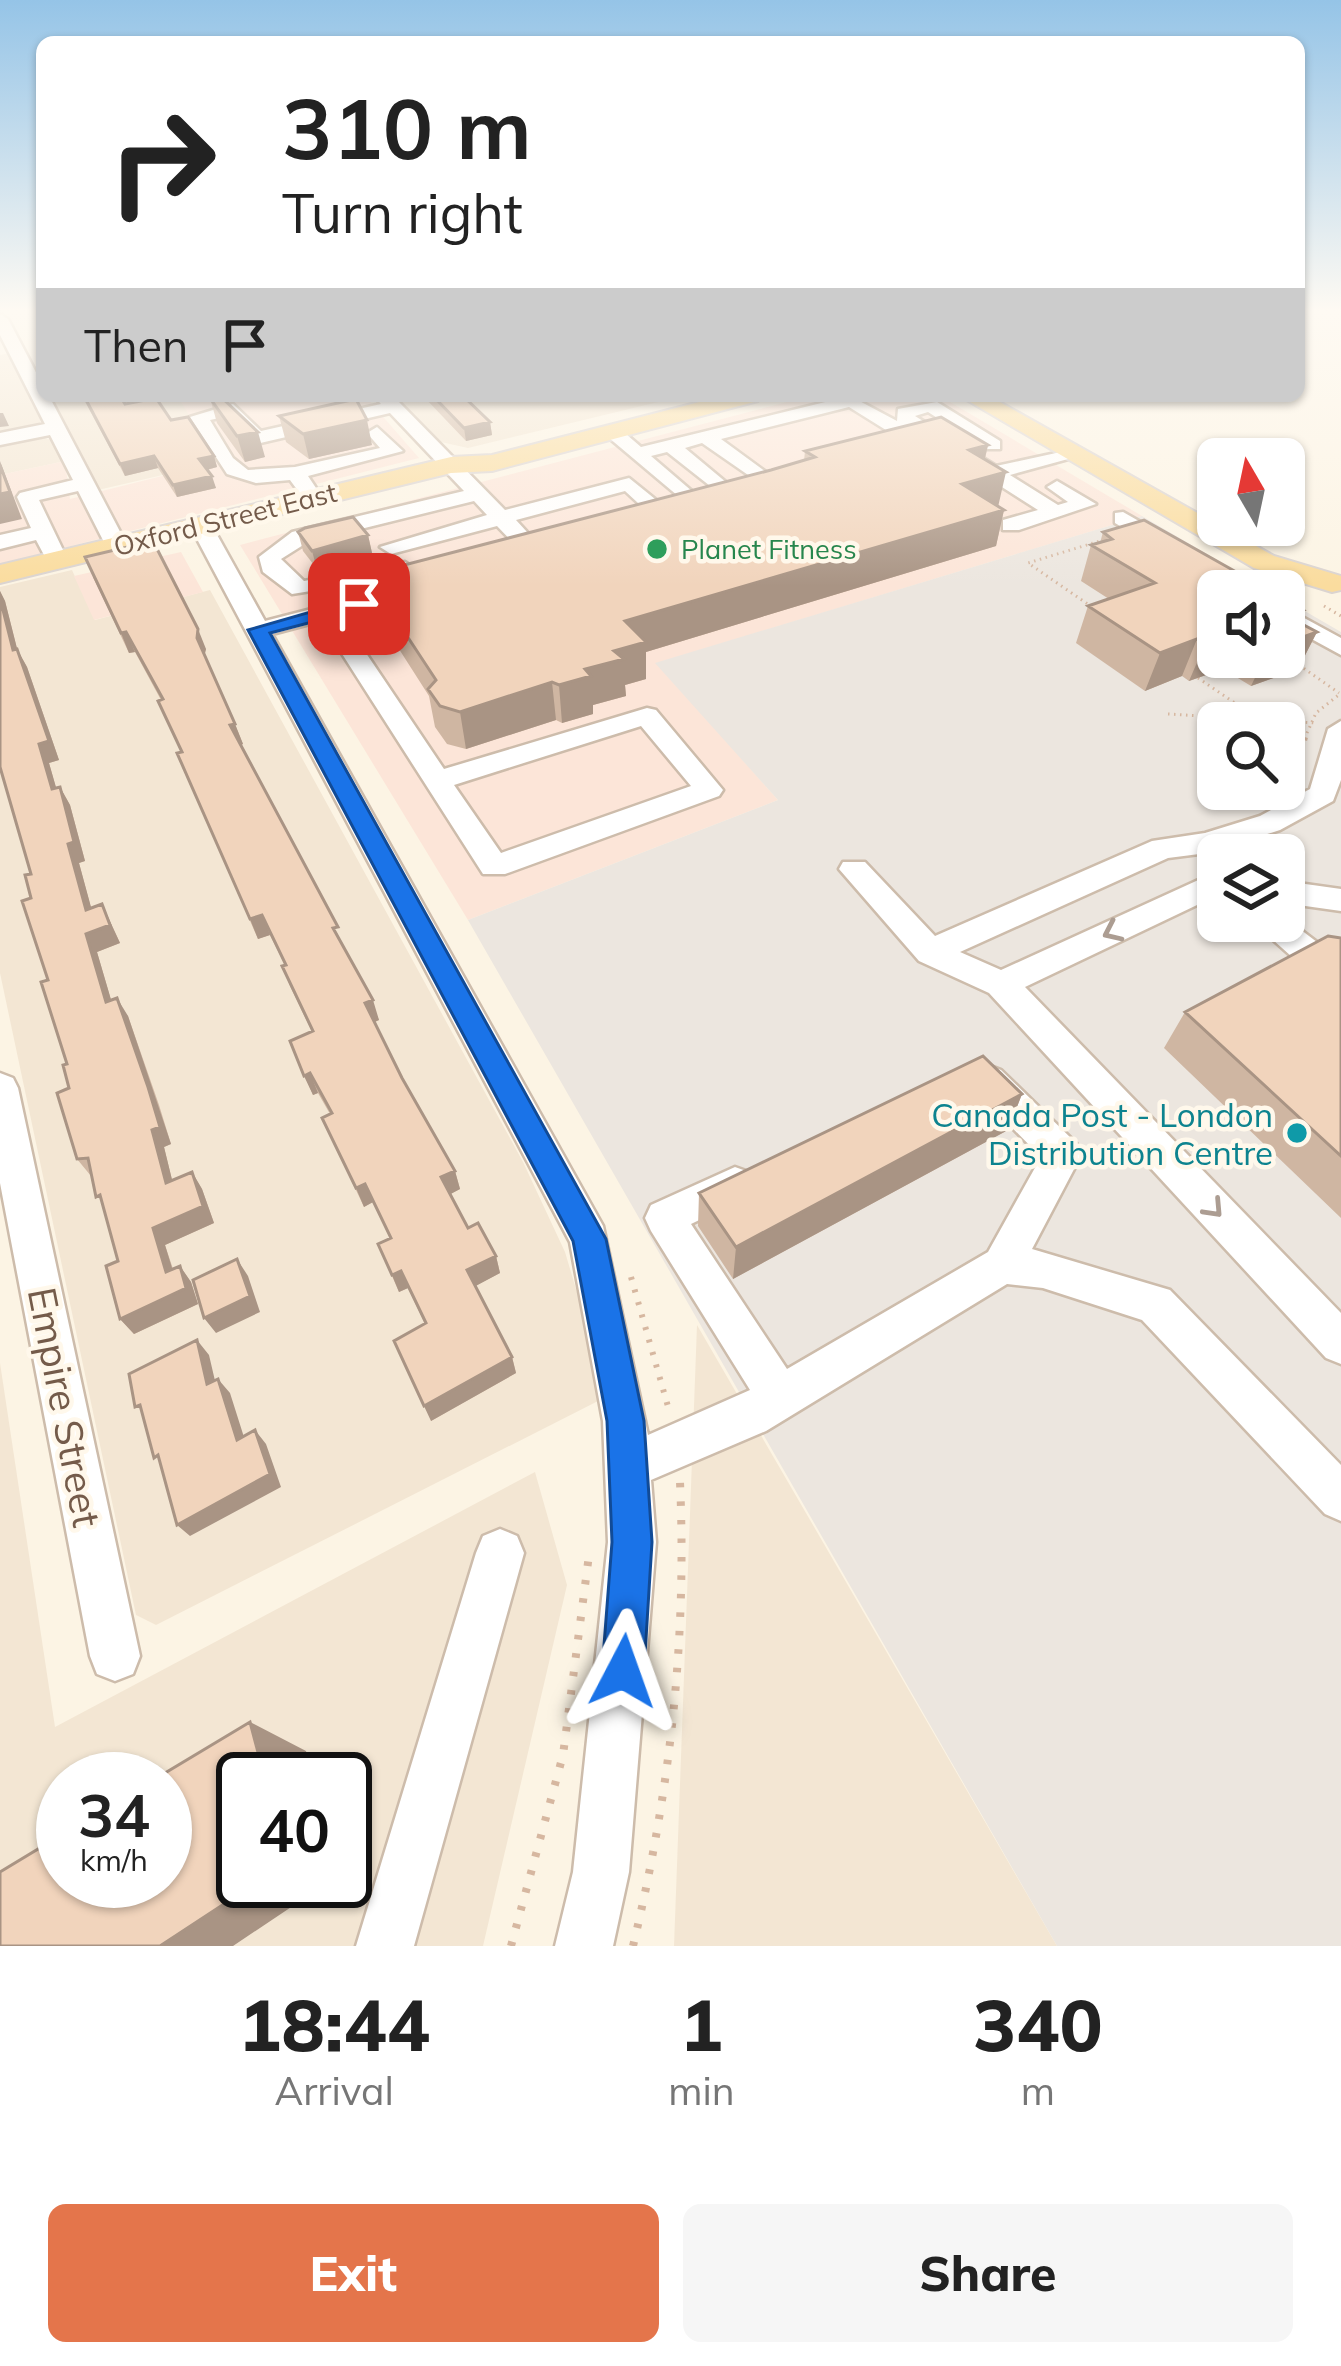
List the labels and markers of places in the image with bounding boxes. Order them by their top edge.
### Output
place label: Planet Fitness [681,532,857,566]
marker: Planet Fitness [644,536,670,562]
pin [308,553,410,655]
place label: Canada Post - London Distribution Centre [931,1094,1273,1173]
marker: Canada Post - London Distribution Centre [1284,1120,1310,1146]

